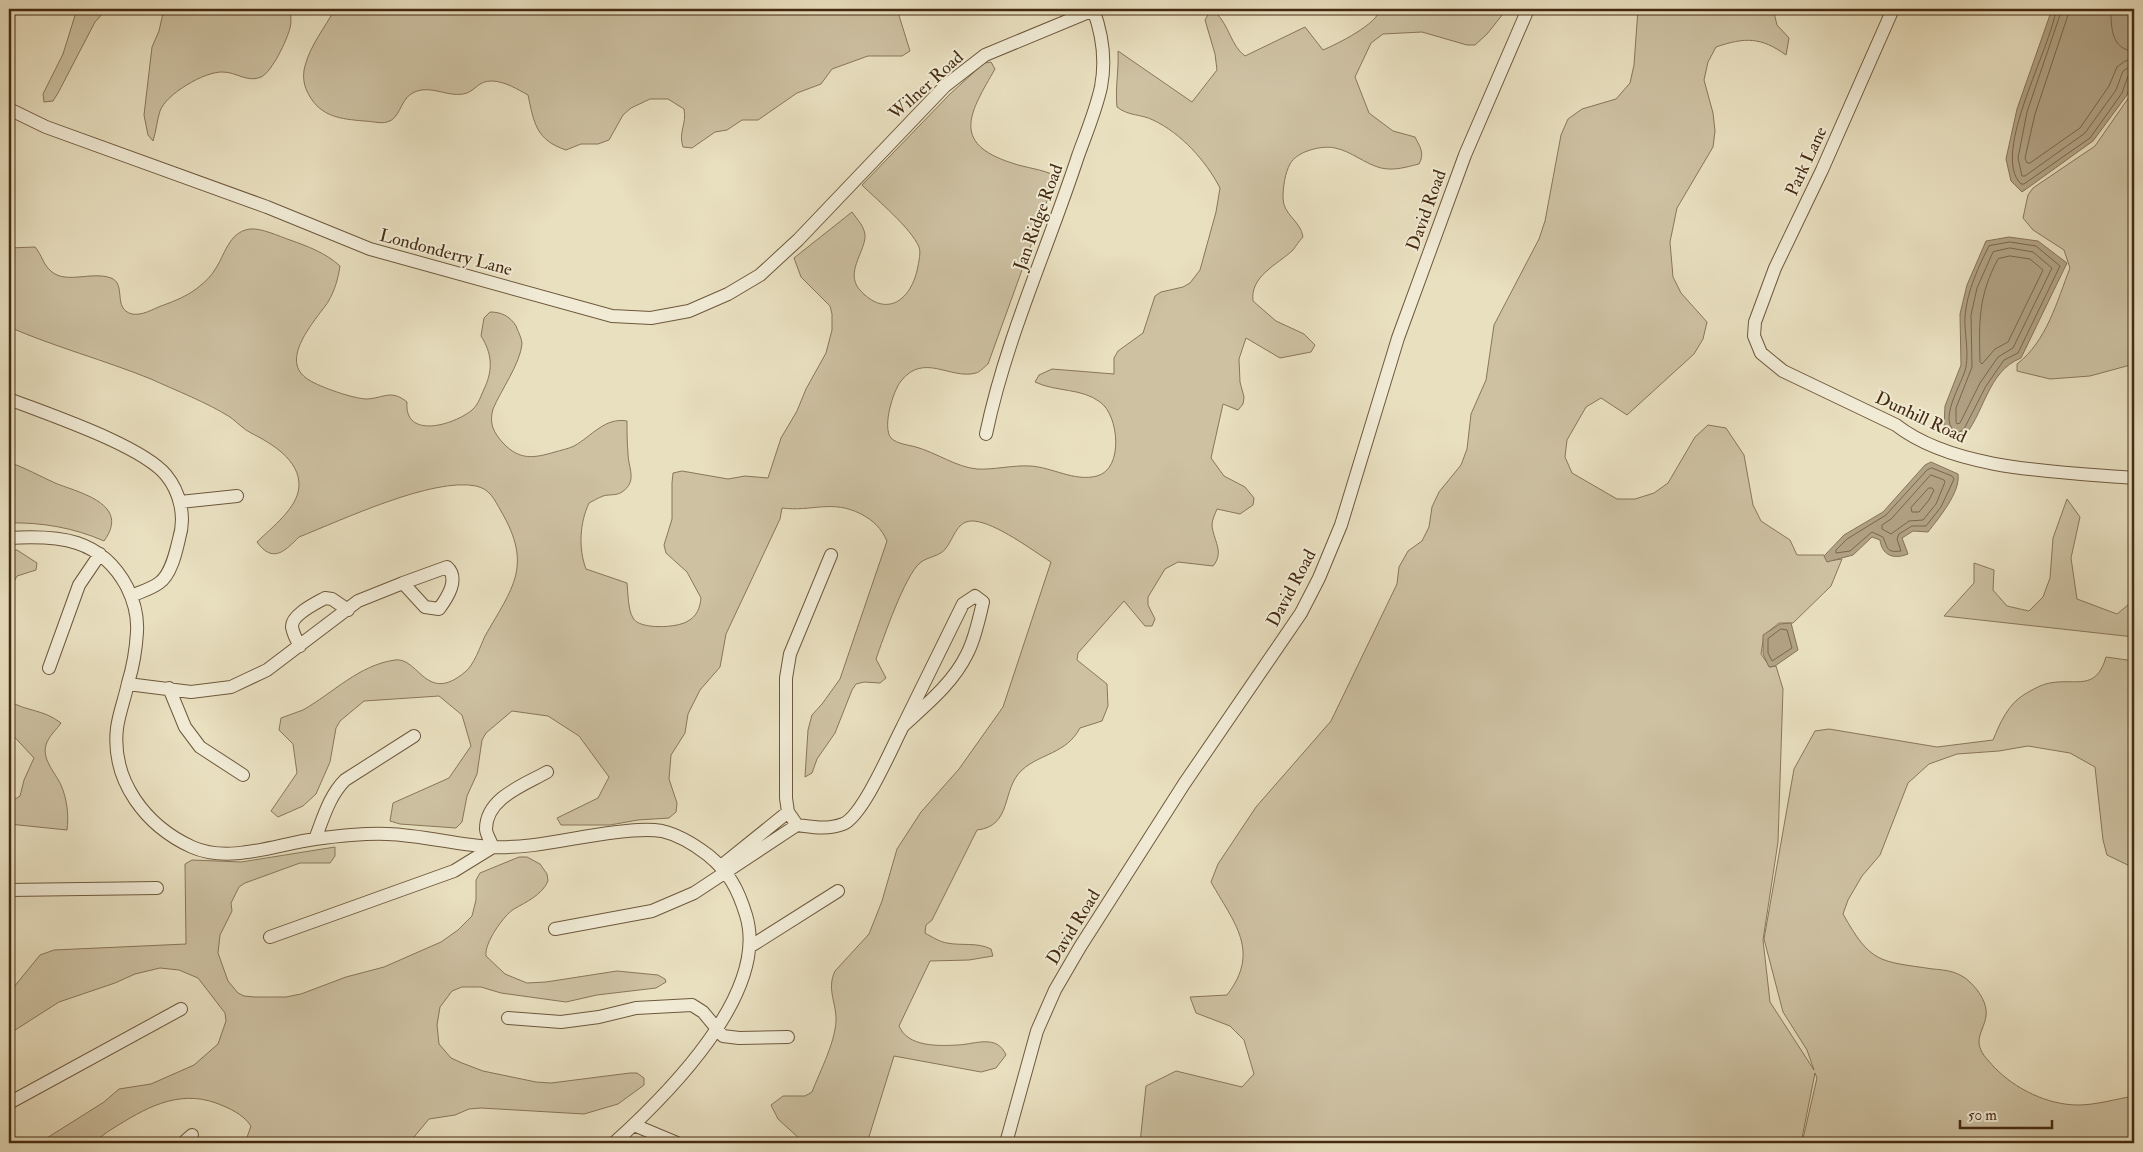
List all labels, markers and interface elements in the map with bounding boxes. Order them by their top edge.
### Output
street label: Wilner Road [883,46,969,126]
street label: Park Lane [1780,122,1833,200]
street label: Jan Ridge Road [1008,161,1068,274]
street label: David Road [1401,166,1452,254]
street label: Londonderry Lane [377,224,515,281]
street label: Dunhill Road [1871,386,1970,449]
street label: David Road [1261,545,1322,631]
street label: David Road [1041,885,1106,969]
scale bar [1960,1097,2053,1129]
text: 50 m [1968,1106,1997,1125]

